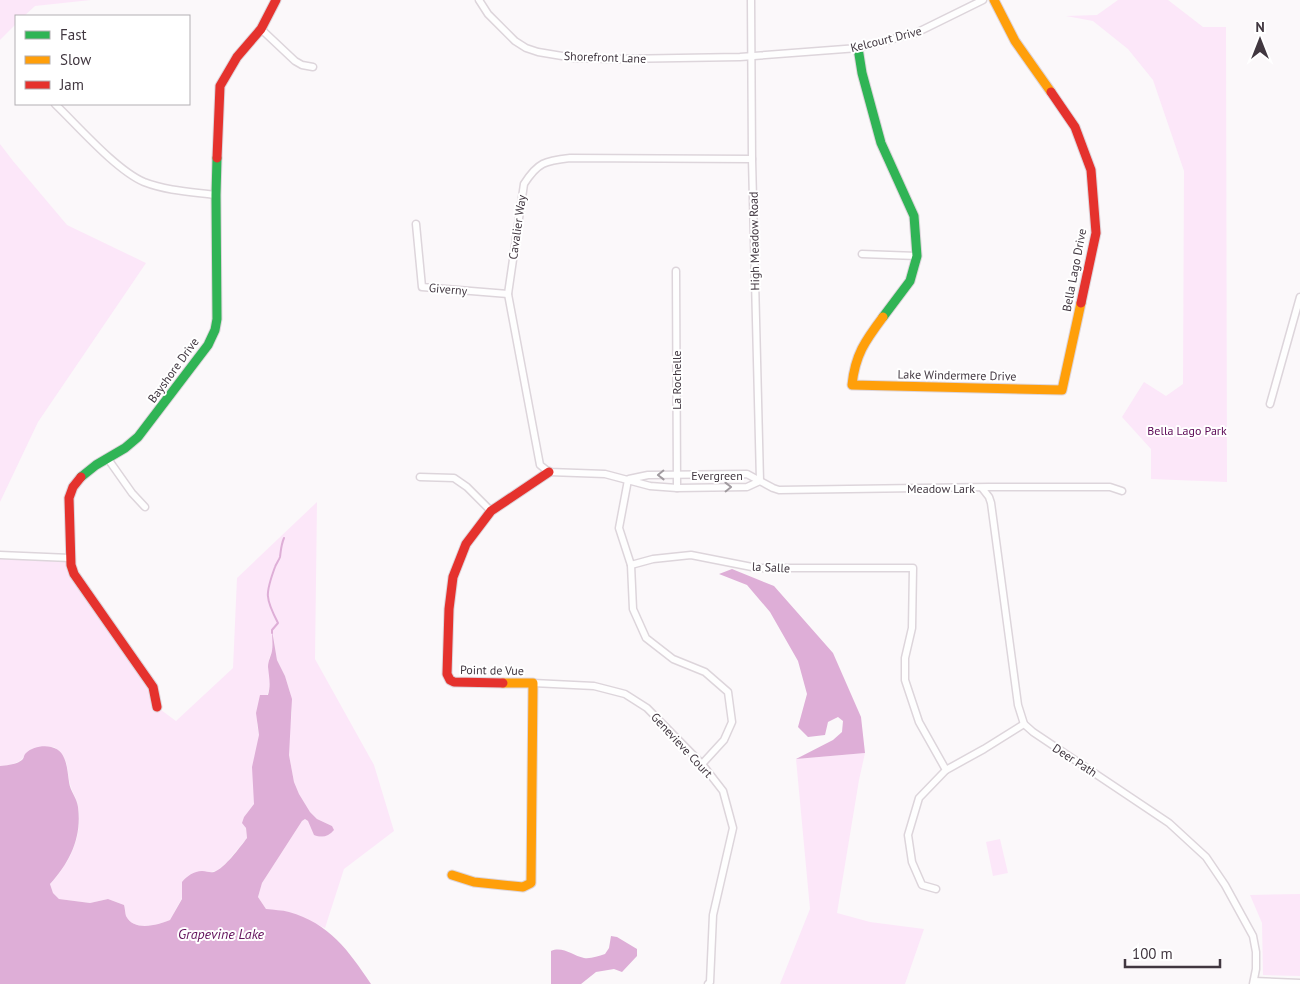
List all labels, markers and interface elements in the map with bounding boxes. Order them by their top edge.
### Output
legend [15,15,190,105]
north arrow [1235,15,1285,65]
text: N [1255,18,1265,36]
street label: Kelcourt Drive [849,23,923,55]
text: Fast [60,25,87,44]
street label: Shorefront Lane [564,48,646,66]
text: Slow [60,50,91,69]
text: Jam [59,75,84,94]
street label: High Meadow Road [746,191,762,291]
street label: Cavalier Way [505,193,529,260]
street label: Bella Lago Drive [1059,227,1089,313]
street label: Giverny [428,280,468,298]
street label: Bayshore Drive [144,334,202,406]
street label: La Rochelle [669,350,684,410]
street label: Lake Windermere Drive [897,366,1017,384]
park label: Bella Lago Park [1147,423,1227,438]
street label: Evergreen [691,468,743,483]
one-way arrow [657,469,665,480]
street label: Meadow Lark [907,481,975,496]
one-way arrow [725,482,733,493]
street label: la Salle [752,559,790,575]
street label: Point de Vue [460,662,524,678]
street label: Genevieve Court [648,709,716,781]
street label: Deer Path [1050,740,1100,780]
water label: Grapevine Lake [178,925,265,943]
scale bar [1125,936,1220,968]
text: 100 m [1132,944,1173,963]

